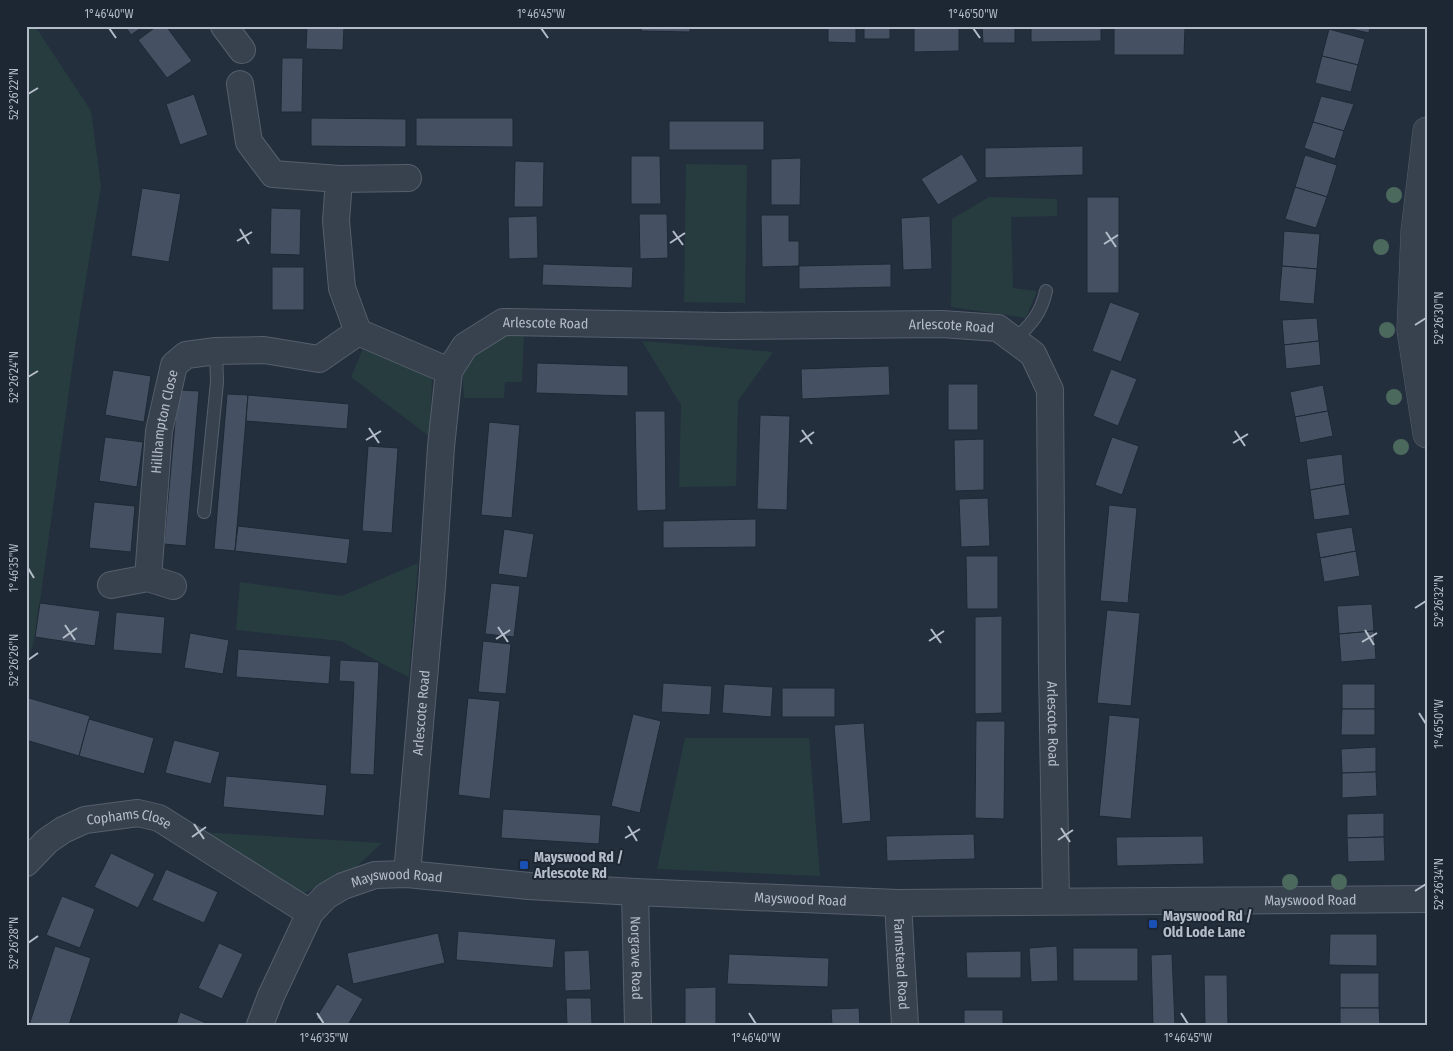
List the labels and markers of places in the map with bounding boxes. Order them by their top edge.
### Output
place label: Mayswood Rd / Arlescote Rd [533,849,623,882]
marker: Mayswood Rd / Arlescote Rd [518,859,530,871]
place label: Mayswood Rd / Old Lode Lane [1163,908,1252,941]
marker: Mayswood Rd / Old Lode Lane [1147,918,1159,930]

